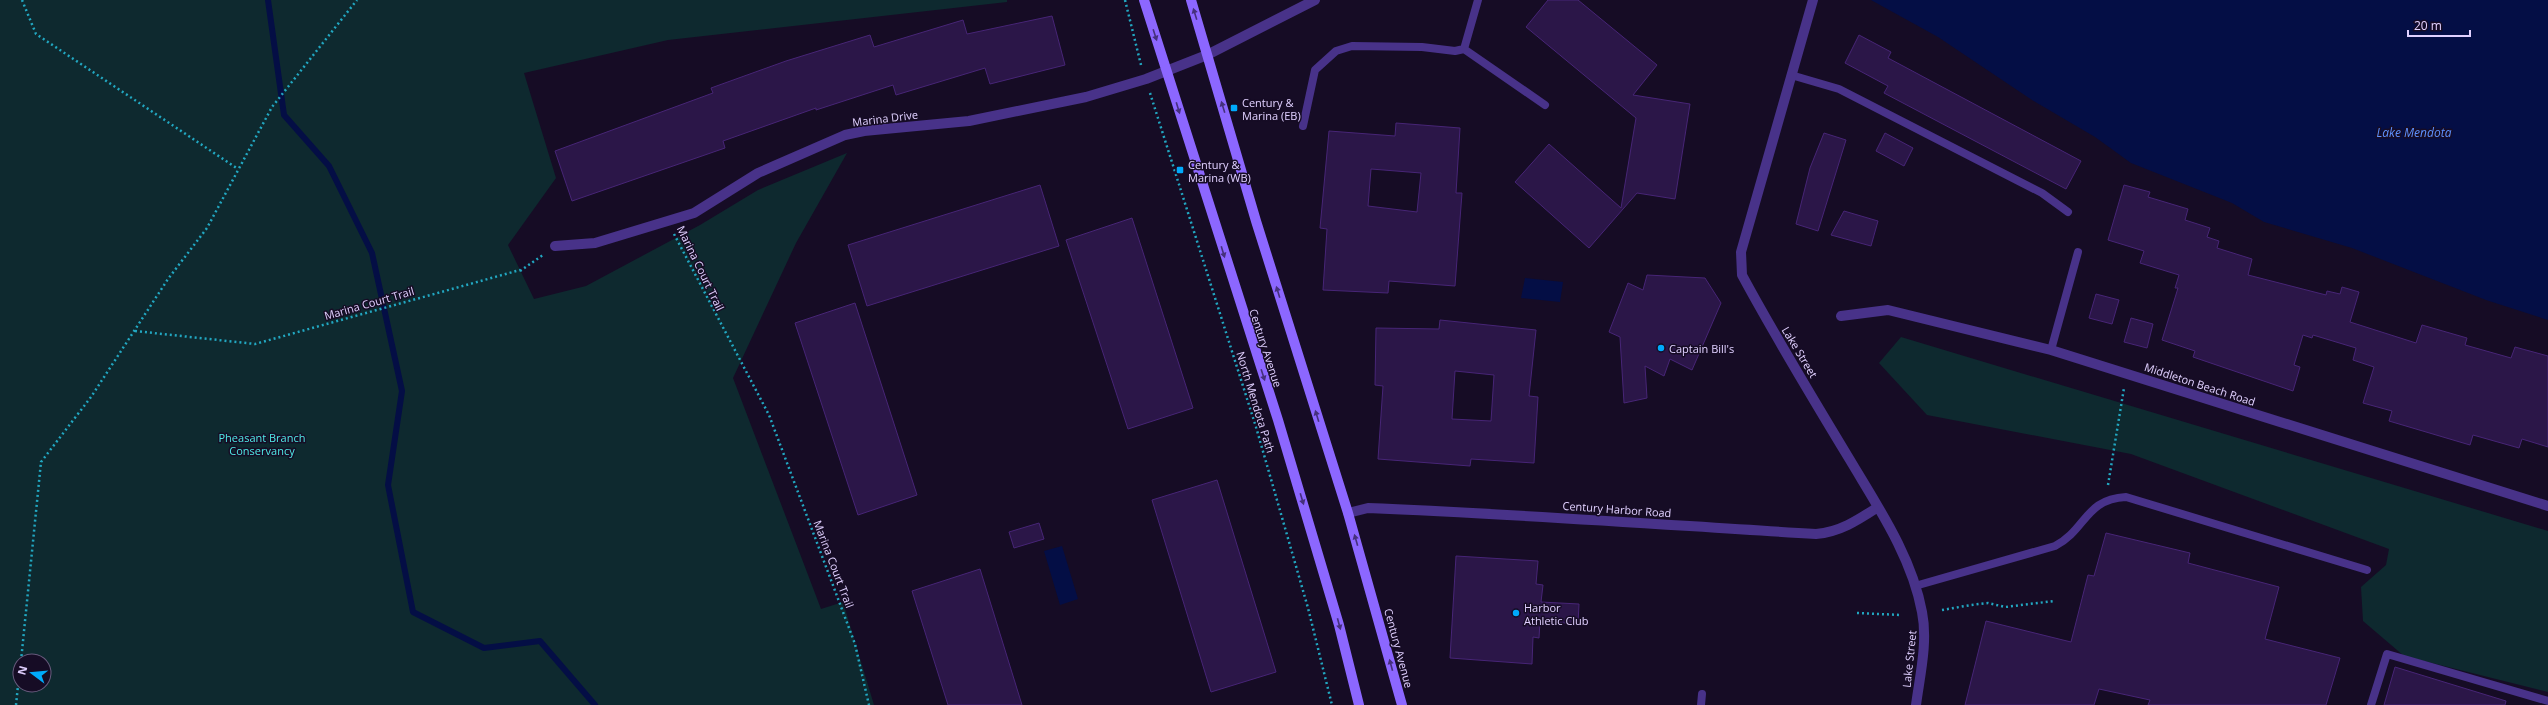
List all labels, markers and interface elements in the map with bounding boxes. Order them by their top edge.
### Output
one-way arrow [1192,8,1198,20]
scale bar [2408,12,2470,38]
text: 20 m [2414,17,2442,34]
one-way arrow [1152,30,1158,42]
place label: Century & Marina (EB) [1242,95,1301,123]
one-way arrow [1220,101,1226,113]
one-way arrow [1175,102,1181,114]
marker: Century & Marina (EB) [1229,103,1239,113]
street label: Marina Drive [851,107,919,129]
water label: Lake Mendota [2377,124,2452,141]
place label: Century & Marina (WB) [1188,157,1251,185]
marker: Century & Marina (WB) [1175,165,1185,175]
street label: Marina Court Trail [674,223,728,313]
one-way arrow [1220,246,1226,258]
street label: Marina Court Trail [322,283,416,323]
one-way arrow [1275,286,1281,298]
street label: Century Avenue [1246,307,1286,389]
street label: Lake Street [1779,324,1821,381]
place label: Captain Bill's [1669,341,1734,356]
marker: Captain Bill's [1656,343,1666,353]
street label: North Mendota Path [1233,349,1279,455]
street label: Middleton Beach Road [2143,359,2257,409]
one-way arrow [1260,370,1266,382]
one-way arrow [1314,410,1320,422]
park label: Pheasant Branch Conservancy [218,430,306,458]
one-way arrow [1299,494,1305,506]
street label: Century Harbor Road [1562,498,1672,520]
street label: Marina Court Trail [810,518,858,610]
one-way arrow [1353,534,1359,546]
place label: Harbor Athletic Club [1524,600,1589,628]
street label: Century Avenue [1381,607,1417,689]
marker: Harbor Athletic Club [1511,608,1521,618]
one-way arrow [1336,618,1342,630]
street label: Lake Street [1899,630,1919,688]
north arrow [12,653,52,693]
one-way arrow [1388,659,1394,671]
text: N [13,664,30,676]

